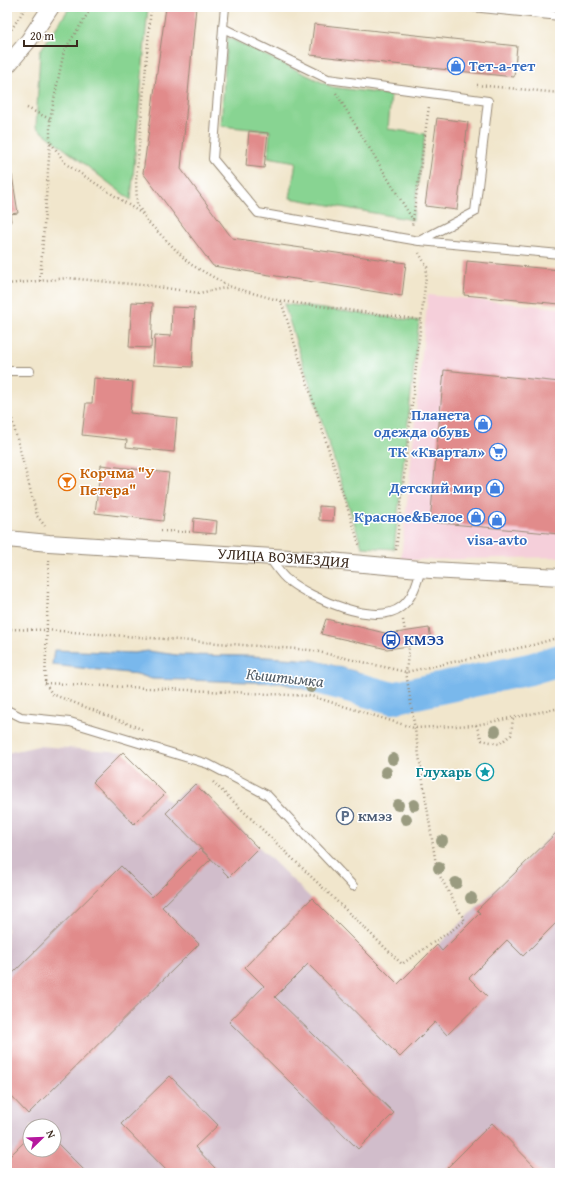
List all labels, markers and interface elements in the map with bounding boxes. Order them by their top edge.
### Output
scale bar [24,22,77,48]
text: 20 m [30,27,54,44]
place label: Тет-а-тет [469,55,536,76]
shop icon: Тет-а-тет [446,56,466,76]
place label: Планета одежда обувь [374,404,470,442]
shop icon: Планета одежда обувь [473,414,493,434]
place label: ТК «Квартал» [388,441,485,462]
supermarket icon: ТК «Квартал» [488,442,508,462]
place label: Корчма "У Петера" [80,462,155,500]
bar icon: Корчма "У Петера" [57,472,77,492]
place label: Детский мир [388,477,482,498]
shop icon: Детский мир [485,478,505,498]
place label: Красное&Белое [354,506,463,527]
shop icon: Красное&Белое [466,507,486,527]
shop icon: visa-avto [487,510,507,530]
place label: visa-avto [467,529,527,550]
street label: УЛИЦА ВОЗМЕЗДИЯ [217,542,350,573]
place label: КМЭЗ [404,629,444,650]
bus stop icon: КМЭЗ [381,630,401,650]
water label: Кыштымка [245,661,326,693]
place label: Глухарь [416,761,472,782]
place icon: Глухарь [475,762,495,782]
place label: кмэз [358,805,393,826]
parking icon: кмэз [335,806,355,826]
north arrow [22,1118,62,1158]
text: N [42,1128,60,1141]

